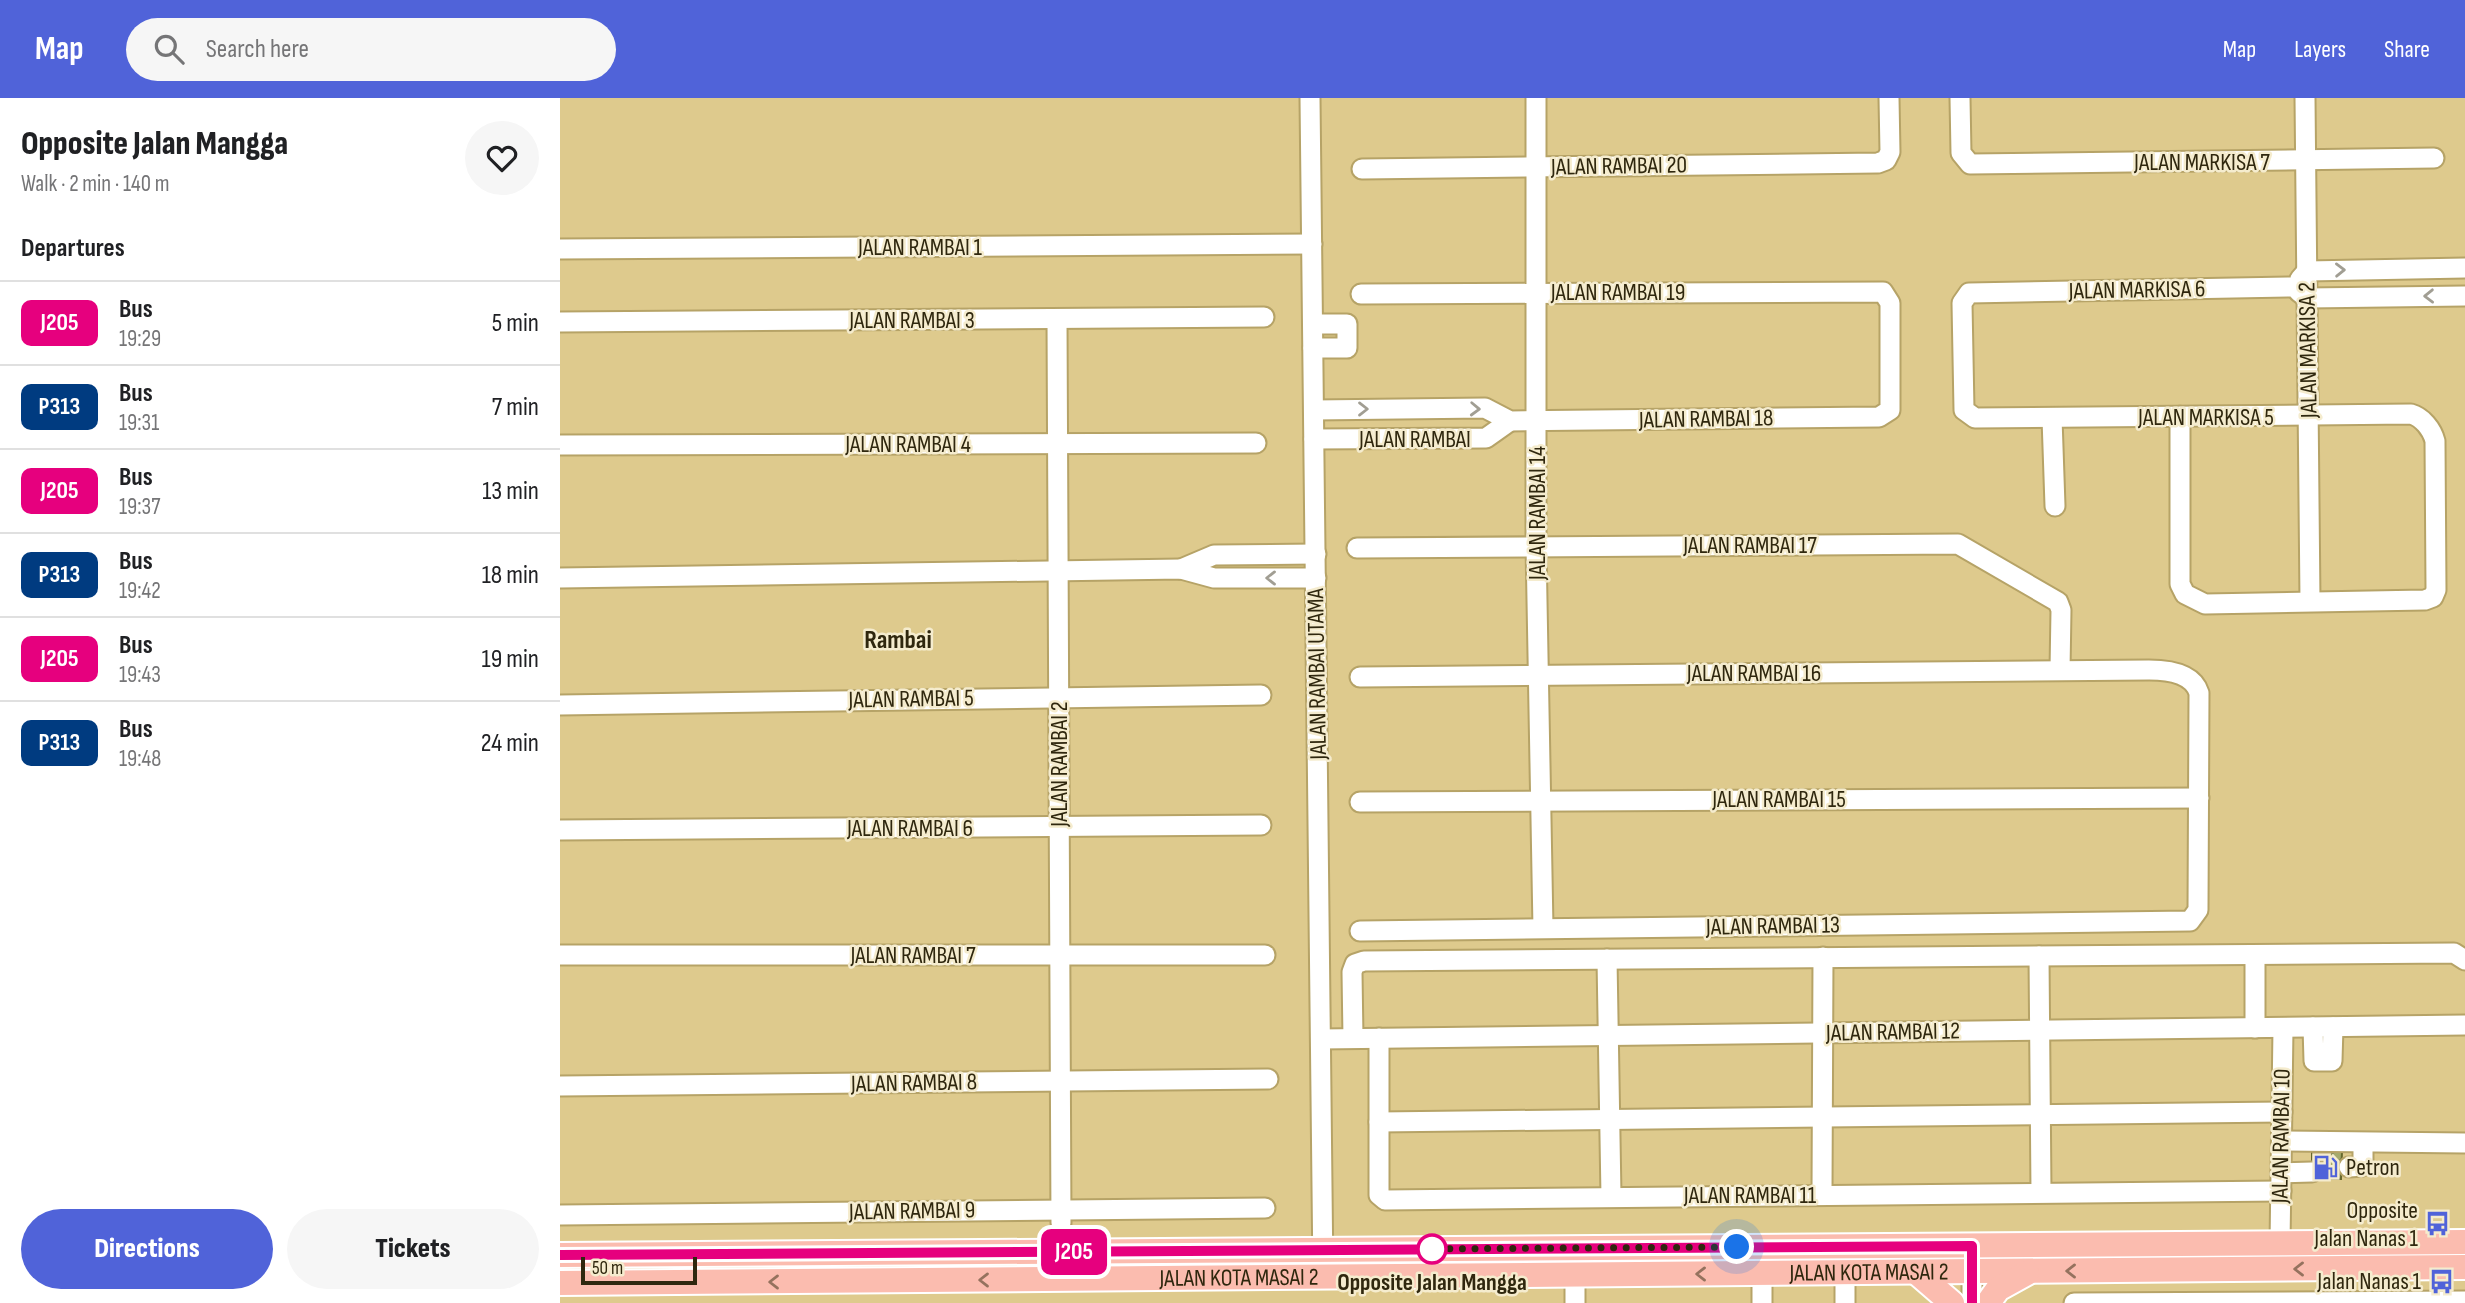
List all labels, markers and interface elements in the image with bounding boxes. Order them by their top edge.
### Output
search box [126,18,616,81]
text: Map [35,29,84,69]
icon: search [150,30,188,68]
text: Search here [206,34,309,65]
text: Map [2223,35,2256,64]
text: Layers [2294,35,2346,64]
text: Share [2384,35,2430,64]
button: heart [465,121,539,195]
text: Opposite Jalan Mangga [21,124,288,164]
street label: JALAN MARKISA 7 [2133,148,2270,177]
street label: JALAN RAMBAI 20 [1550,150,1687,182]
text: Walk · 2 min · 140 m [21,170,169,198]
text: Departures [21,233,125,264]
street label: JALAN RAMBAI 1 [857,233,983,262]
one-way arrow [2335,262,2346,278]
street label: JALAN MARKISA 6 [2067,274,2206,306]
street label: JALAN RAMBAI 19 [1550,278,1685,307]
street label: JALAN MARKISA 2 [2292,282,2324,419]
one-way arrow [2424,288,2434,304]
text: Bus [119,294,153,325]
street label: JALAN RAMBAI 3 [848,306,975,335]
text: J205 [41,308,78,337]
text: 5 min [492,308,539,339]
text: 19:29 [119,325,161,353]
text: Bus [119,378,153,409]
text: P313 [39,392,80,421]
text: 7 min [492,392,539,423]
one-way arrow [1470,401,1481,417]
one-way arrow [1358,402,1369,417]
street label: JALAN RAMBAI 18 [1637,403,1774,435]
street label: JALAN MARKISA 5 [2137,403,2274,432]
text: 19:31 [119,409,159,437]
street label: JALAN RAMBAI [1358,425,1471,454]
street label: JALAN RAMBAI 4 [844,430,971,459]
street label: JALAN RAMBAI 14 [1523,446,1552,581]
text: Bus [119,462,153,493]
text: J205 [41,476,78,505]
text: 13 min [482,476,539,507]
text: 19:37 [119,493,160,521]
street label: JALAN RAMBAI 17 [1682,531,1817,560]
text: Bus [119,546,153,577]
text: P313 [39,560,80,589]
text: 18 min [482,560,539,591]
one-way arrow [1265,570,1276,586]
text: 19:42 [119,577,161,605]
street label: JALAN RAMBAI UTAMA [1301,587,1333,761]
district label: Rambai [864,625,932,656]
text: Bus [119,630,153,661]
text: J205 [41,644,78,673]
text: 19 min [482,644,539,675]
street label: JALAN RAMBAI 16 [1686,659,1821,688]
text: 19:43 [119,661,161,689]
street label: JALAN RAMBAI 5 [847,683,974,715]
street label: JALAN RAMBAI 2 [1045,701,1074,828]
text: Bus [119,714,153,745]
text: P313 [39,728,80,757]
text: 24 min [481,728,539,759]
text: 19:48 [119,745,161,773]
street label: JALAN RAMBAI 15 [1711,785,1846,814]
street label: JALAN RAMBAI 6 [846,814,973,843]
street label: JALAN RAMBAI 13 [1705,910,1840,942]
street label: JALAN RAMBAI 7 [849,941,976,970]
street label: JALAN RAMBAI 12 [1825,1016,1960,1048]
street label: JALAN RAMBAI 8 [850,1067,977,1099]
street label: JALAN RAMBAI 10 [2265,1068,2297,1205]
fuel station icon: Petron [2312,1153,2340,1181]
place label: Petron [2346,1153,2400,1182]
street label: JALAN RAMBAI 11 [1683,1181,1817,1210]
street label: JALAN RAMBAI 9 [848,1195,975,1227]
place label: Opposite Jalan Nanas 1 [2313,1196,2419,1253]
button: Directions [21,1209,273,1289]
button: Tickets [287,1209,539,1289]
bus stop icon: Opposite Jalan Nanas 1 [2424,1210,2452,1238]
line badge: J205 [1025,1229,1123,1275]
your location [1719,1229,1754,1264]
marker: Opposite Jalan Mangga [1417,1234,1447,1264]
text: J205 [1055,1237,1093,1266]
scale bar [581,1254,696,1286]
text: 50 m [592,1257,623,1280]
street label: JALAN KOTA MASAI 2 [1788,1257,1949,1287]
one-way arrow [2293,1261,2304,1277]
street label: JALAN KOTA MASAI 2 [1158,1262,1319,1292]
one-way arrow [2066,1263,2076,1279]
one-way arrow [1695,1266,1706,1282]
place label: Jalan Nanas 1 [2316,1267,2422,1296]
bus stop icon: Jalan Nanas 1 [2427,1267,2455,1295]
place label: Opposite Jalan Mangga [1337,1268,1527,1297]
one-way arrow [978,1272,988,1288]
one-way arrow [769,1274,780,1289]

